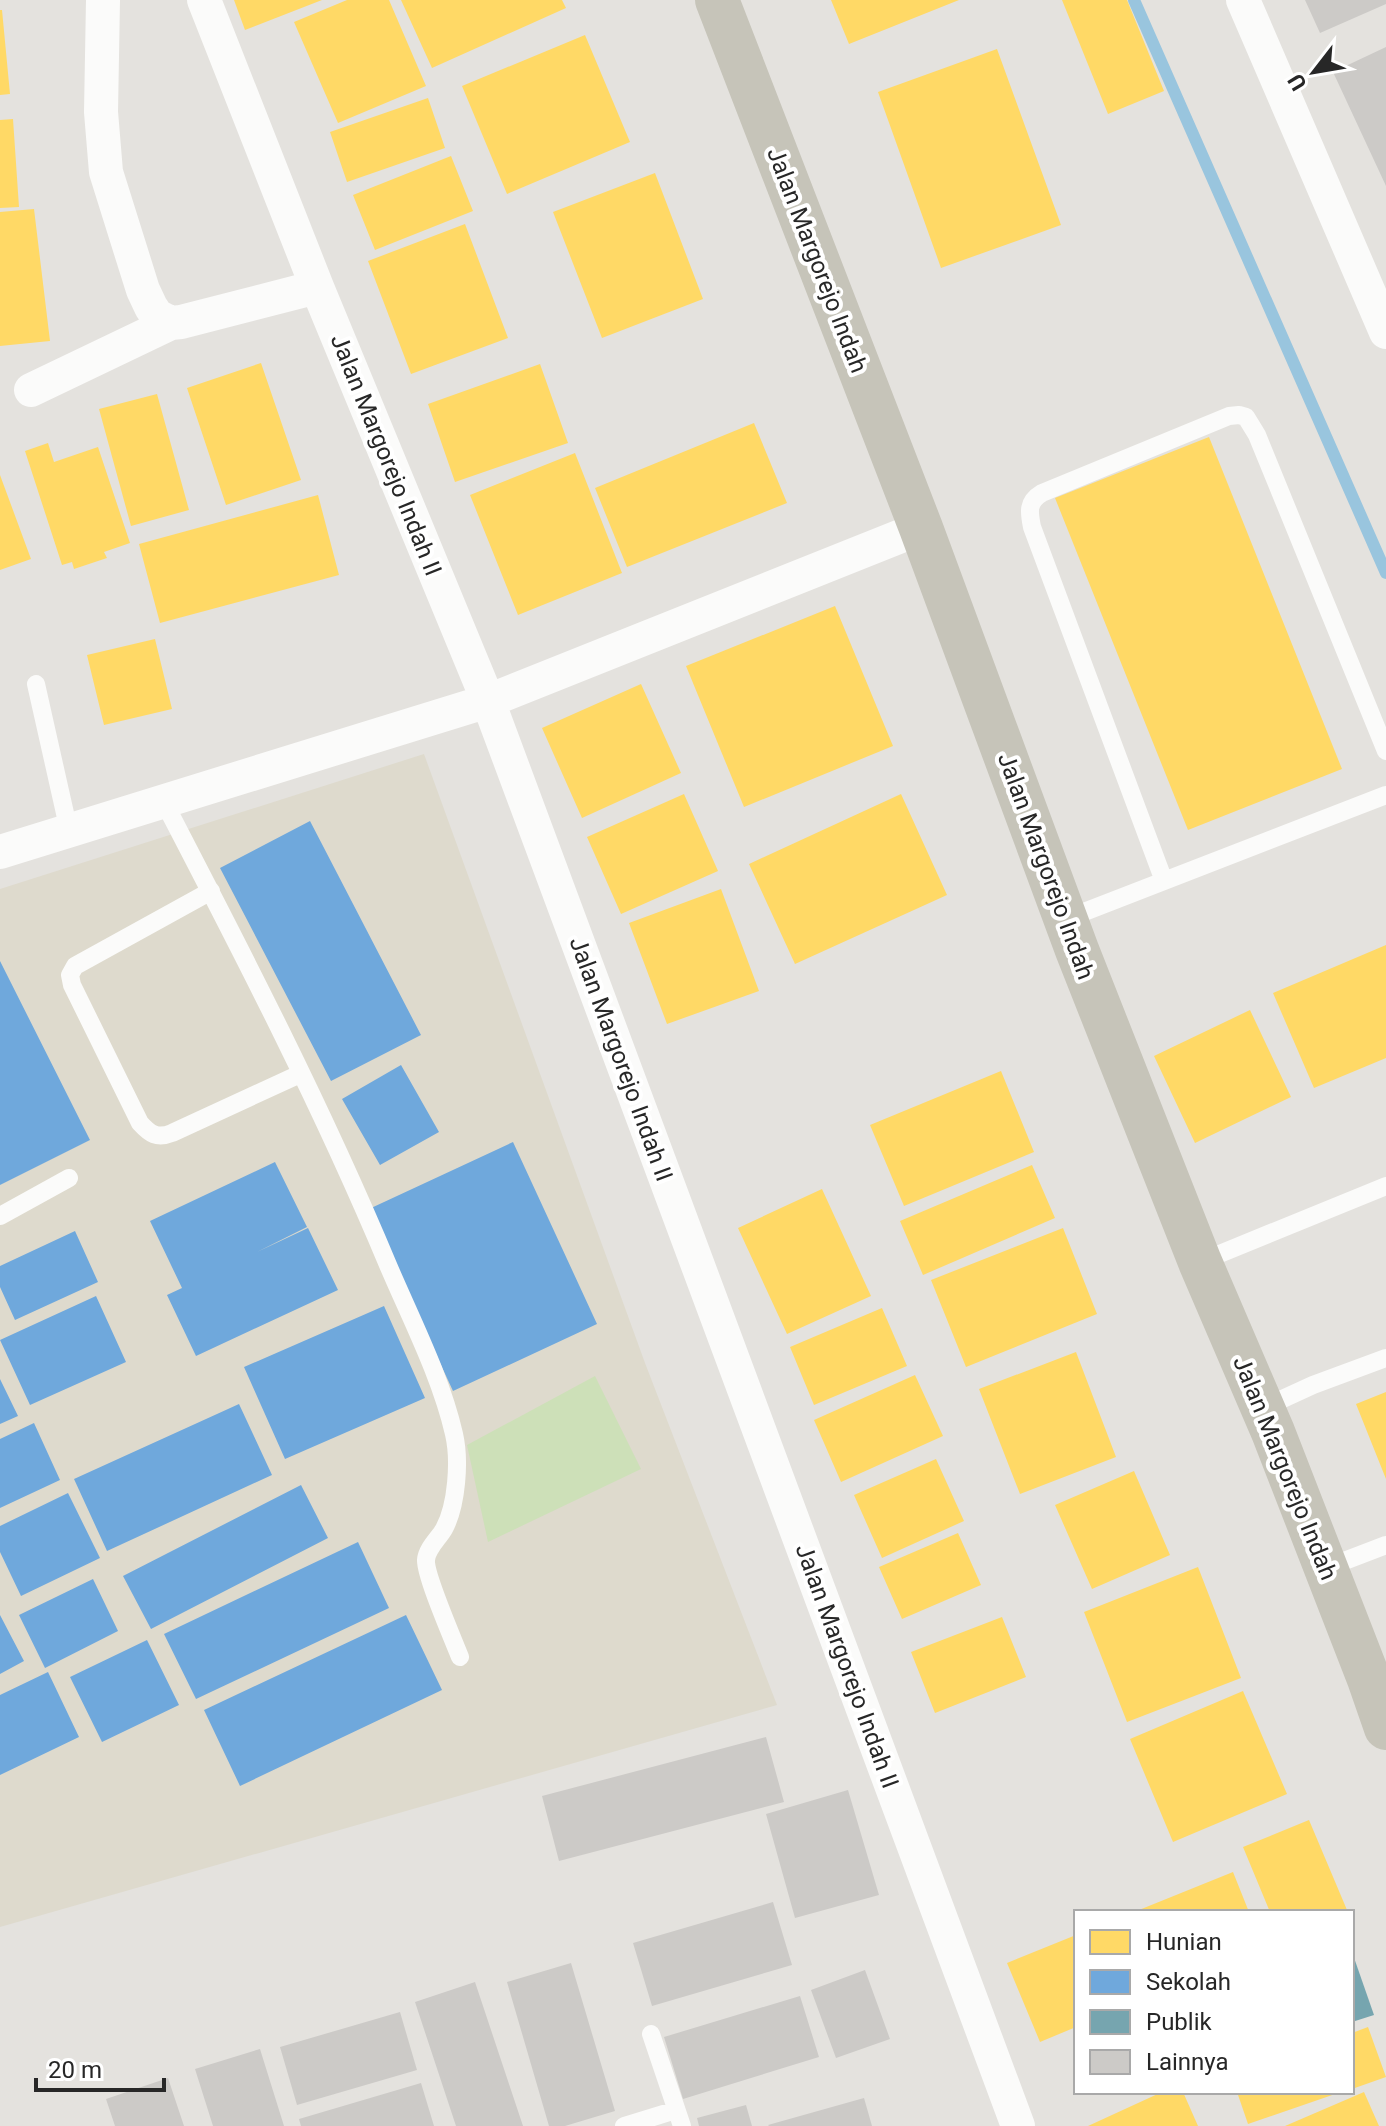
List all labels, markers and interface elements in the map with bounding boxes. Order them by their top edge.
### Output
north arrow [1274,32,1354,112]
text: U [1283,69,1312,95]
street label: Jalan Margorejo Indah [761,143,873,377]
street label: Jalan Margorejo Indah II [325,330,447,580]
street label: Jalan Margorejo Indah [992,749,1100,983]
street label: Jalan Margorejo Indah II [564,933,678,1185]
street label: Jalan Margorejo Indah [1227,1352,1343,1584]
street label: Jalan Margorejo Indah II [790,1540,904,1792]
legend [1074,1910,1354,2094]
text: Hunian [1146,1928,1222,1956]
text: Sekolah [1146,1968,1231,1996]
text: Publik [1146,2008,1213,2036]
scale bar [36,2042,164,2092]
text: Lainnya [1146,2048,1229,2076]
text: 20 m [48,2056,102,2084]

